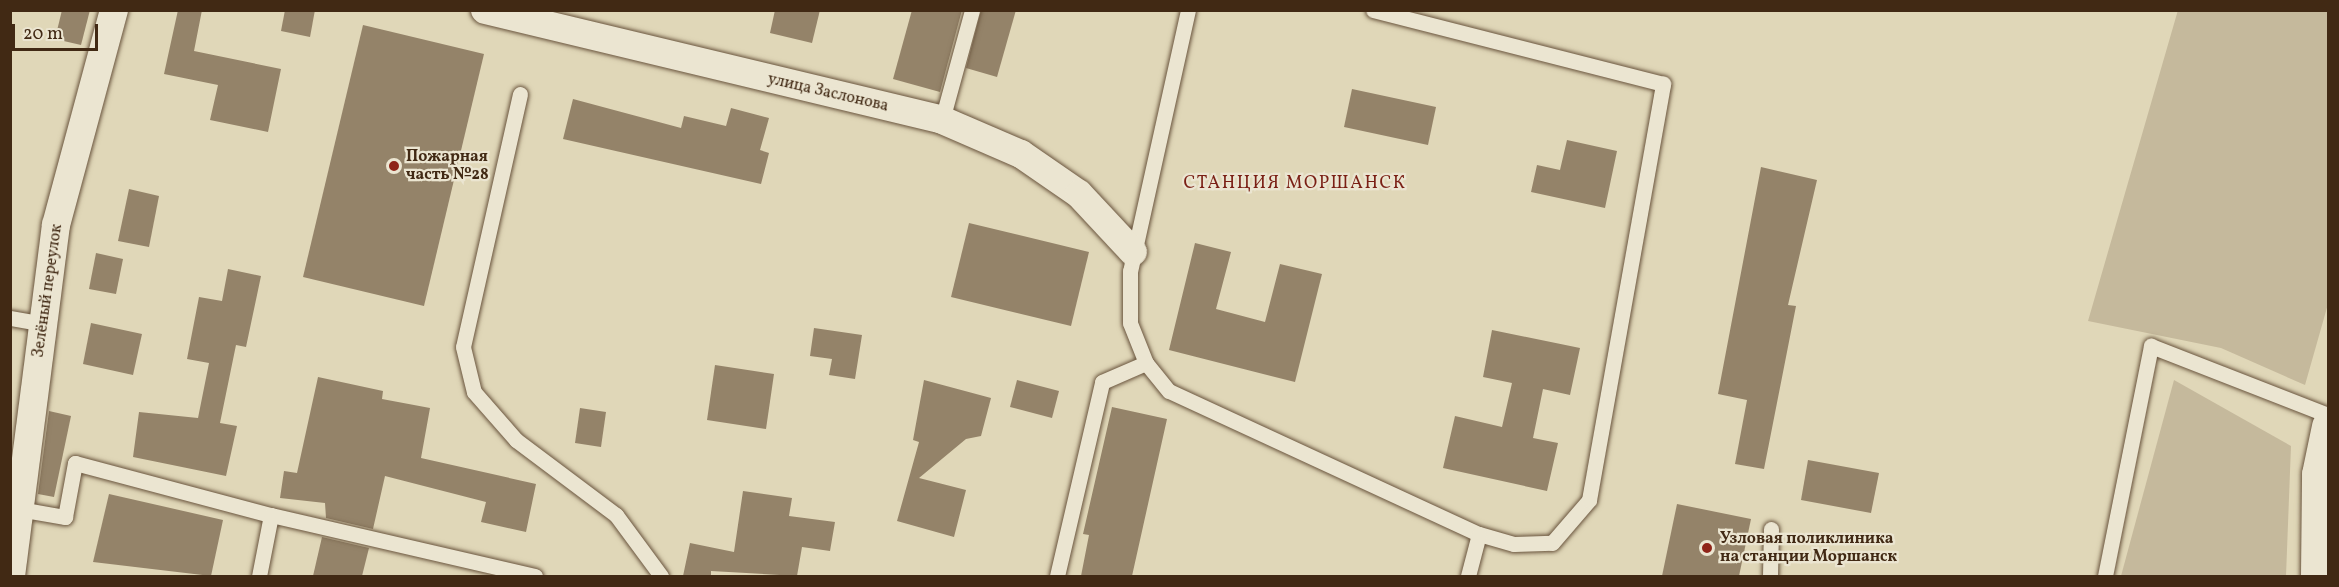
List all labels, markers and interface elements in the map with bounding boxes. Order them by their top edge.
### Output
scale bar [15,12,100,50]
text: 20 m [23,22,63,47]
street label: улица Заслонова [766,70,890,116]
place label: Пожарная часть №28 [406,147,489,185]
marker: Пожарная часть №28 [387,159,401,173]
district label: СТАНЦИЯ МОРШАНСК [1184,173,1406,195]
street label: Зелёный переулок [29,223,67,359]
place label: Узловая поликлиника на станции Моршанск [1720,529,1897,567]
marker: Узловая поликлиника на станции Моршанск [1698,539,1716,557]

